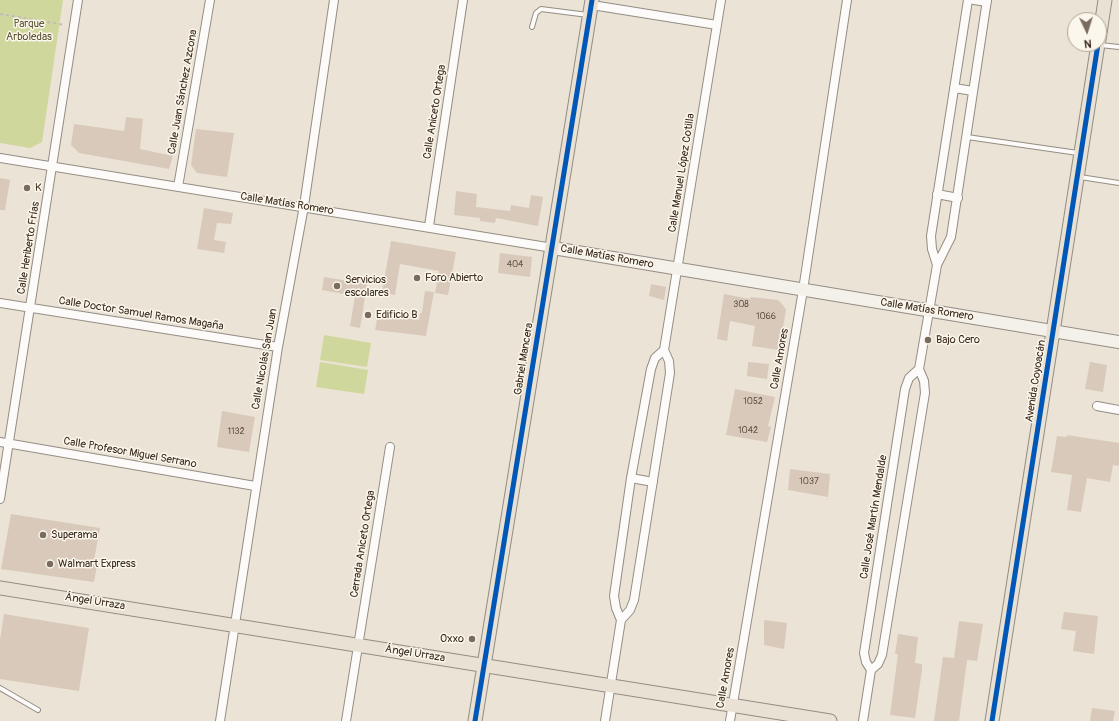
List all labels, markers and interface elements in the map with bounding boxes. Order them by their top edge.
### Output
north arrow [1067,12,1107,52]
park label: Parque Arboledas [6,17,52,43]
street label: Calle Juan Sánchez Azcona [165,28,201,156]
text: N [1084,37,1092,50]
street label: Calle Aniceto Ortega [421,64,449,160]
street label: Calle Manuel López Cotilla [666,113,698,233]
place label: K [35,181,42,195]
marker: K [22,183,32,193]
street label: Calle Matías Romero [239,190,335,218]
street label: Calle Heriberto Frías [15,201,43,295]
street label: Calle Matías Romero [559,242,655,272]
house number: 404 [507,260,523,270]
place label: Foro Abierto [425,271,483,285]
place label: Servicios escolares [345,273,389,299]
marker: Foro Abierto [412,273,422,283]
marker: Servicios escolares [332,281,342,291]
street label: Calle Doctor Samuel Ramos Magaña [58,294,224,334]
street label: Calle Matías Romero [879,296,975,324]
house number: 308 [733,300,749,310]
street label: Calle Nicolás San Juan [250,307,280,411]
place label: Edificio B [376,308,418,322]
marker: Edificio B [363,310,373,320]
house number: 1066 [756,312,776,322]
street label: Gabriel Mancera [512,322,536,396]
street label: Calle Amores [768,328,792,390]
place label: Bajo Cero [936,333,980,347]
marker: Bajo Cero [923,335,933,345]
street label: Avenida Coyoacán [1023,339,1049,423]
house number: 1052 [743,397,763,407]
house number: 1042 [738,426,758,436]
house number: 1132 [227,427,245,437]
street label: Calle Profesor Miguel Serrano [62,435,198,471]
street label: Calle José Martín Mendalde [858,454,890,580]
house number: 1037 [799,477,819,487]
street label: Cerrada Aniceto Ortega [348,489,378,599]
place label: Superama [51,528,97,542]
marker: Superama [38,530,48,540]
place label: Walmart Express [58,557,136,571]
marker: Walmart Express [45,559,55,569]
street label: Ángel Urraza [64,591,126,613]
place label: Oxxo [440,632,464,646]
marker: Oxxo [467,634,477,644]
street label: Ángel Urraza [384,643,446,665]
street label: Calle Amores [714,647,738,709]

